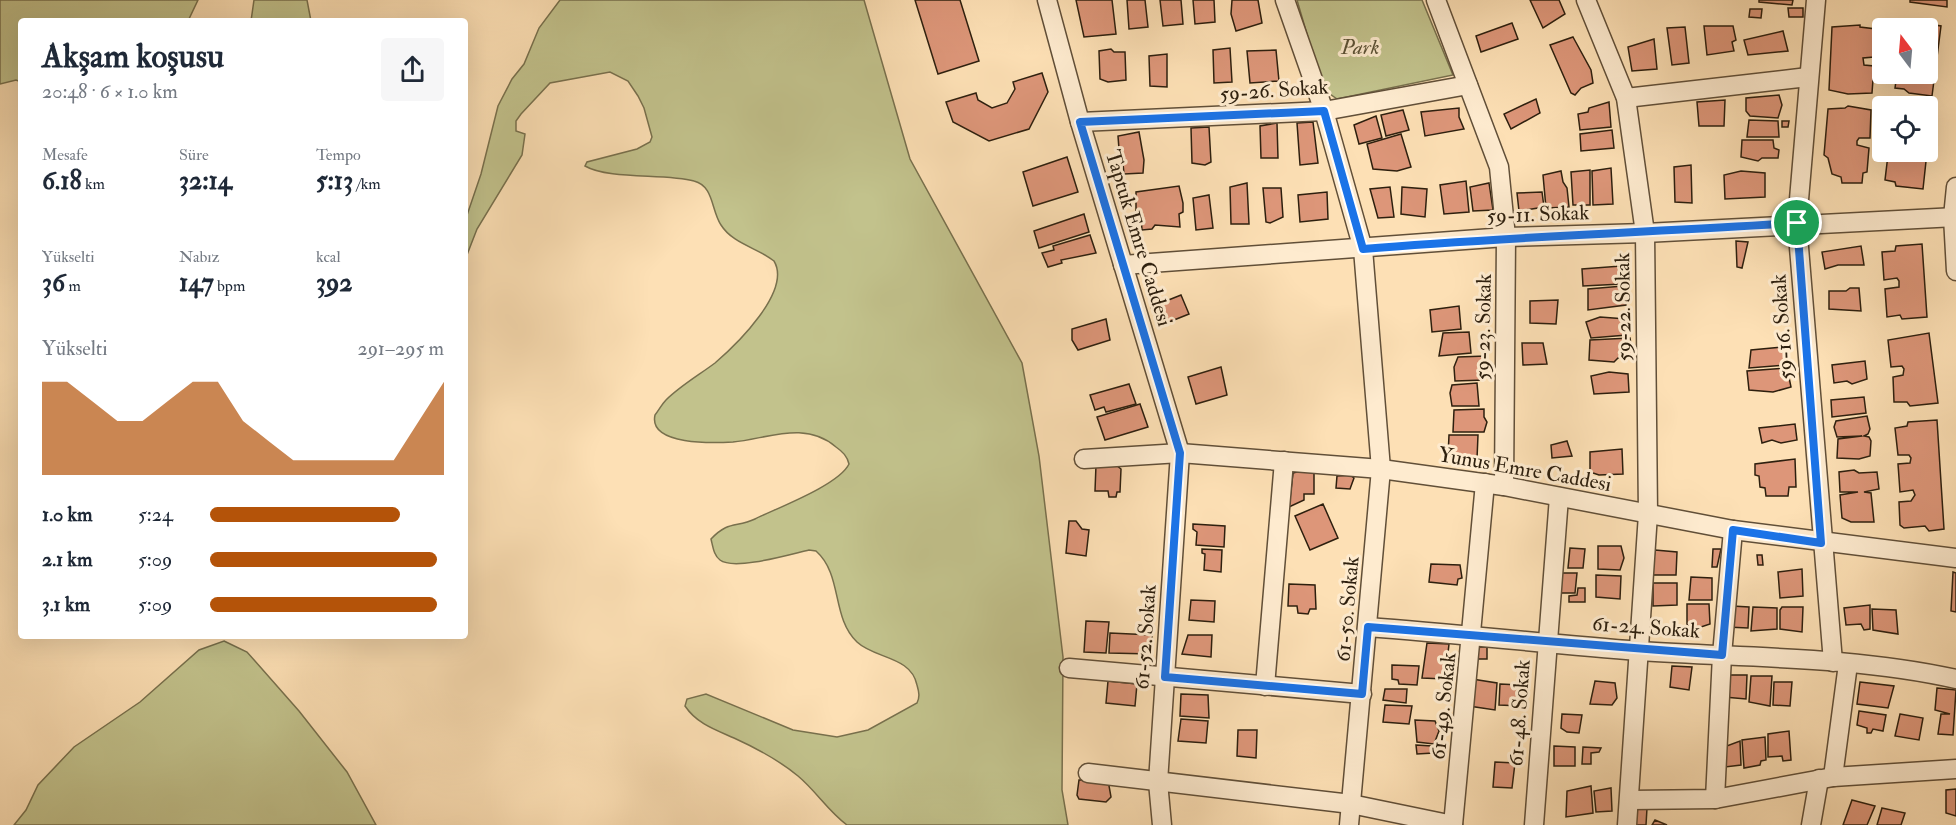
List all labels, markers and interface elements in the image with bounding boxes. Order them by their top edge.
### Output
north arrow [1872,18,1938,84]
map controls [1872,18,1938,162]
park label: Park [1340,34,1379,61]
text: Akşam koşusu [42,36,224,77]
button: share [381,38,444,101]
street label: 59-26. Sokak [1219,73,1329,108]
text: 20:48 · 6 × 1.0 km [42,79,178,104]
button: locate [1872,96,1938,162]
text: Mesafe [42,145,88,165]
text: Süre [179,145,209,165]
text: Tempo [316,145,361,165]
street label: Taptuk Emre Caddesi [1099,147,1178,330]
text: 6.18 [42,165,82,197]
text: 32:14 [179,165,232,197]
text: 5:13 [316,165,353,197]
text: km [82,174,105,194]
text: /km [353,174,381,194]
pin [1771,197,1822,248]
street label: 59-11. Sokak [1486,199,1590,230]
icon: arrive [1780,206,1813,239]
text: Yükselti [42,247,94,267]
text: Nabız [179,247,219,267]
text: kcal [316,247,341,267]
street label: 59-22. Sokak [1609,252,1638,362]
text: 36 [42,267,65,299]
text: 147 [179,267,214,299]
text: 392 [316,267,352,299]
street label: 59-16. Sokak [1765,273,1800,381]
street label: 59-23. Sokak [1469,274,1498,380]
text: m [65,276,81,296]
text: bpm [214,276,245,296]
text: Yükselti [42,336,108,361]
text: 291–295 m [358,336,444,361]
street label: Yunus Emre Caddesi [1436,441,1614,498]
text: 1.0 km [42,502,93,527]
text: 5:24 [138,502,173,527]
text: 2.1 km [42,547,92,572]
text: 5:09 [138,547,172,572]
street label: 61-50. Sokak [1329,555,1366,663]
street label: 61-52. Sokak [1128,584,1163,691]
text: 3.1 km [42,592,90,617]
text: 5:09 [138,592,172,617]
street label: 61-24. Sokak [1591,610,1701,645]
street label: 61-49. Sokak [1424,651,1463,761]
street label: 61-48. Sokak [1502,659,1537,767]

